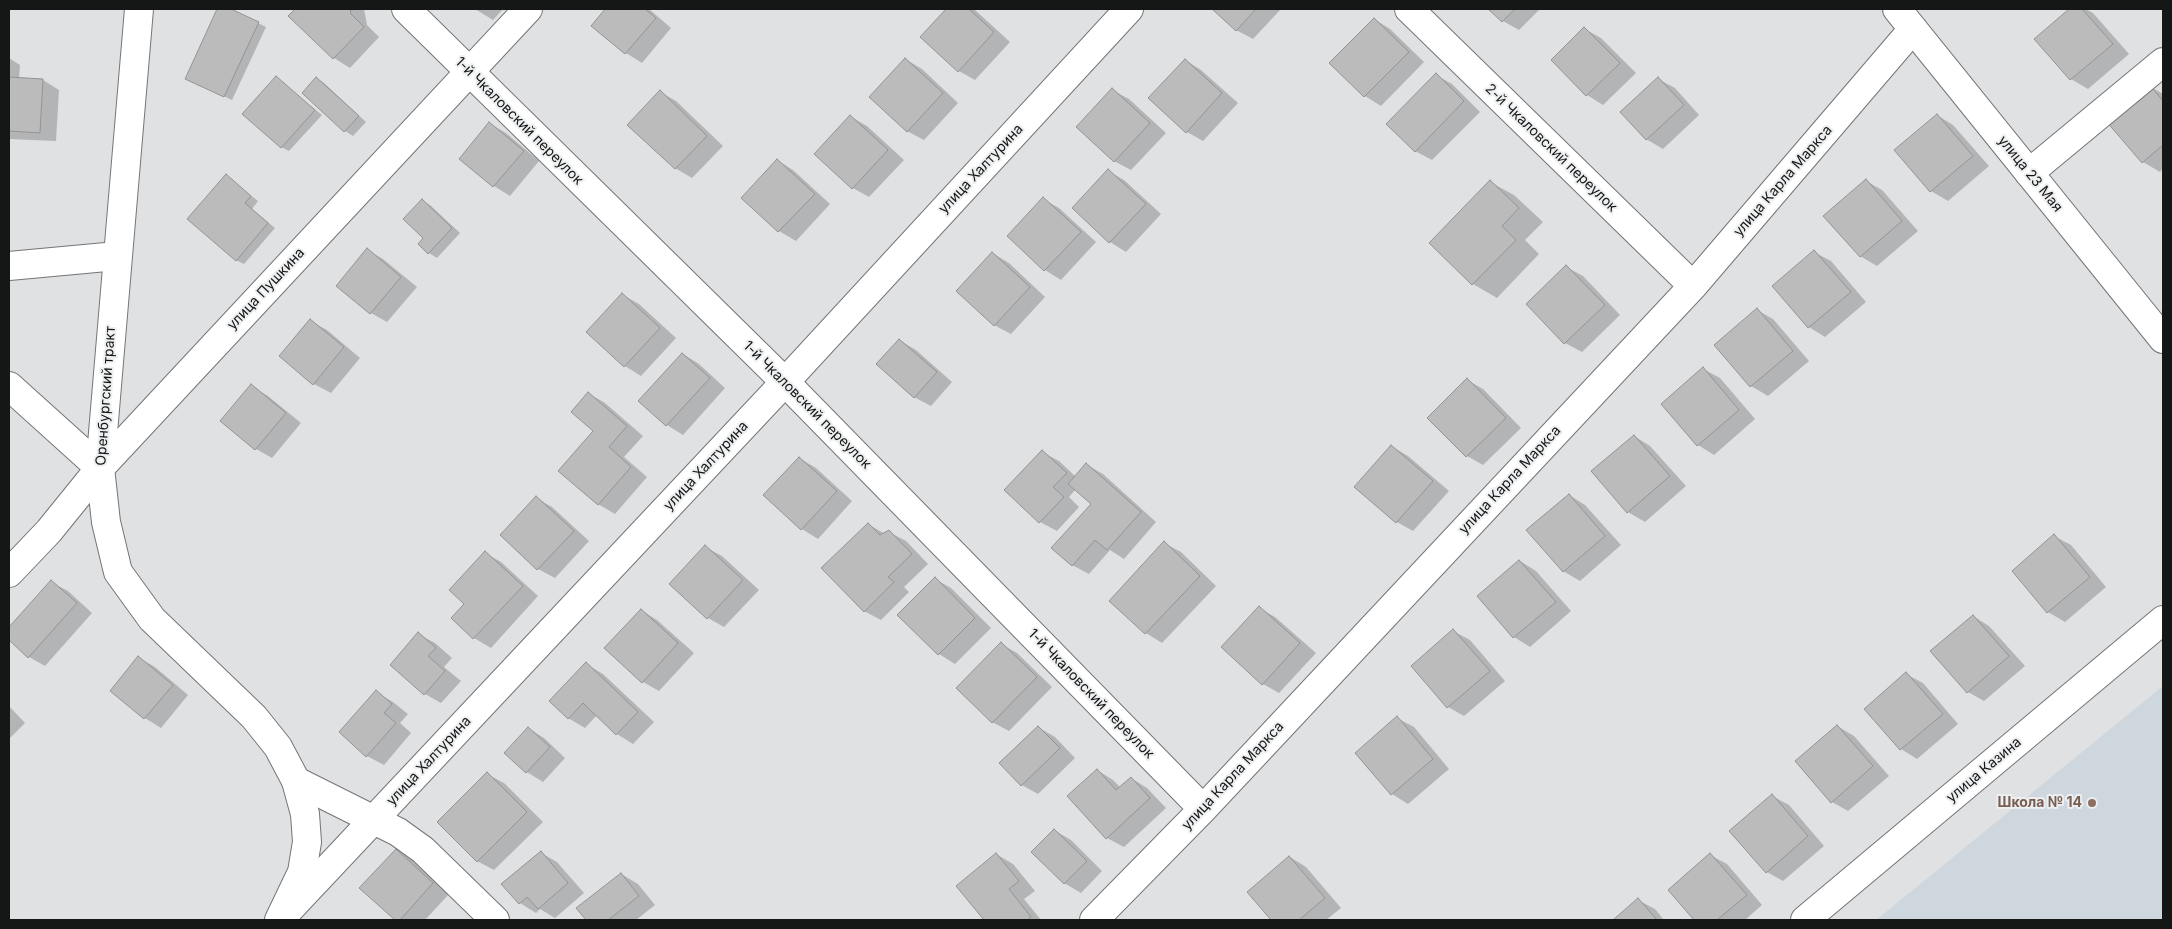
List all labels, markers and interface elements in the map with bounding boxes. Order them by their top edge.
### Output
street label: 1-й Чкаловский переулок [451,53,587,189]
street label: 2-й Чкаловский переулок [1482,80,1620,216]
street label: улица Халтурина [935,121,1027,217]
street label: улица Карла Маркса [1730,122,1836,240]
street label: улица 23 Мая [1994,133,2066,215]
street label: улица Пушкина [224,245,308,333]
street label: Оренбургский тракт [93,326,119,466]
street label: 1-й Чкаловский переулок [739,337,875,473]
street label: улица Халтурина [660,418,752,514]
street label: улица Карла Маркса [1456,422,1564,538]
street label: 1-й Чкаловский переулок [1024,626,1158,762]
street label: улица Халтурина [383,713,475,809]
street label: улица Карла Маркса [1179,718,1287,834]
street label: улица Казина [1943,734,2025,806]
place label: Школа № 14 [1998,795,2082,811]
marker: Школа № 14 [2086,797,2098,809]

